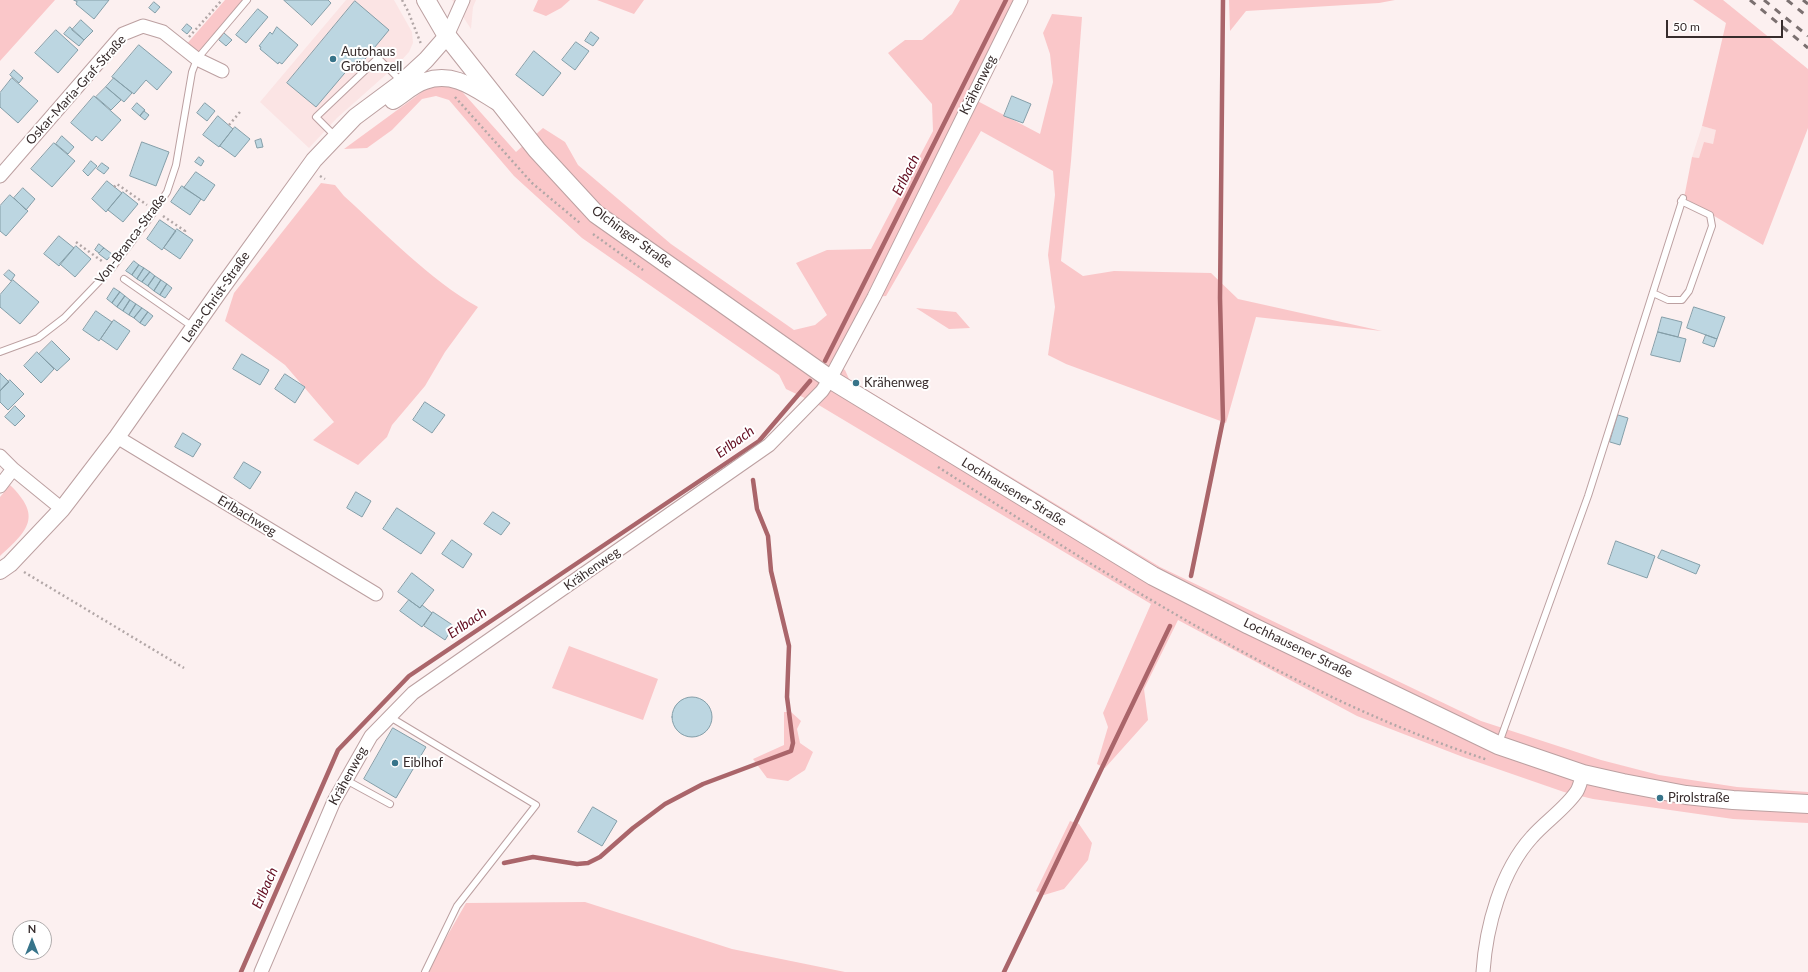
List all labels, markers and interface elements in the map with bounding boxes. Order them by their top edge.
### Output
scale bar [1668,12,1785,38]
text: 50 m [1673,19,1700,34]
street label: Oskar-Maria-Graf-Straße [23,32,129,148]
place label: Autohaus Gröbenzell [341,44,402,75]
street label: Krähenweg [956,53,1000,117]
marker: Autohaus Gröbenzell [328,54,338,64]
water label: Erlbach [889,152,923,198]
street label: Von-Branca-Straße [92,191,170,287]
street label: Olchinger Straße [589,203,675,271]
street label: Lena-Christ-Straße [179,249,253,345]
place label: Krähenweg [864,375,929,391]
marker: Krähenweg [851,378,861,388]
water label: Erlbach [712,422,758,462]
street label: Lochhausener Straße [959,455,1069,529]
street label: Erlbachweg [215,492,279,540]
street label: Krähenweg [561,544,623,594]
water label: Erlbach [444,604,490,642]
street label: Lochhausener Straße [1241,615,1355,681]
street label: Krähenweg [325,744,371,808]
place label: Eiblhof [403,755,443,771]
marker: Eiblhof [390,758,400,768]
place label: Pirolstraße [1668,790,1730,806]
marker: Pirolstraße [1655,793,1665,803]
water label: Erlbach [248,865,282,911]
north arrow [12,920,52,960]
text: N [28,922,36,935]

